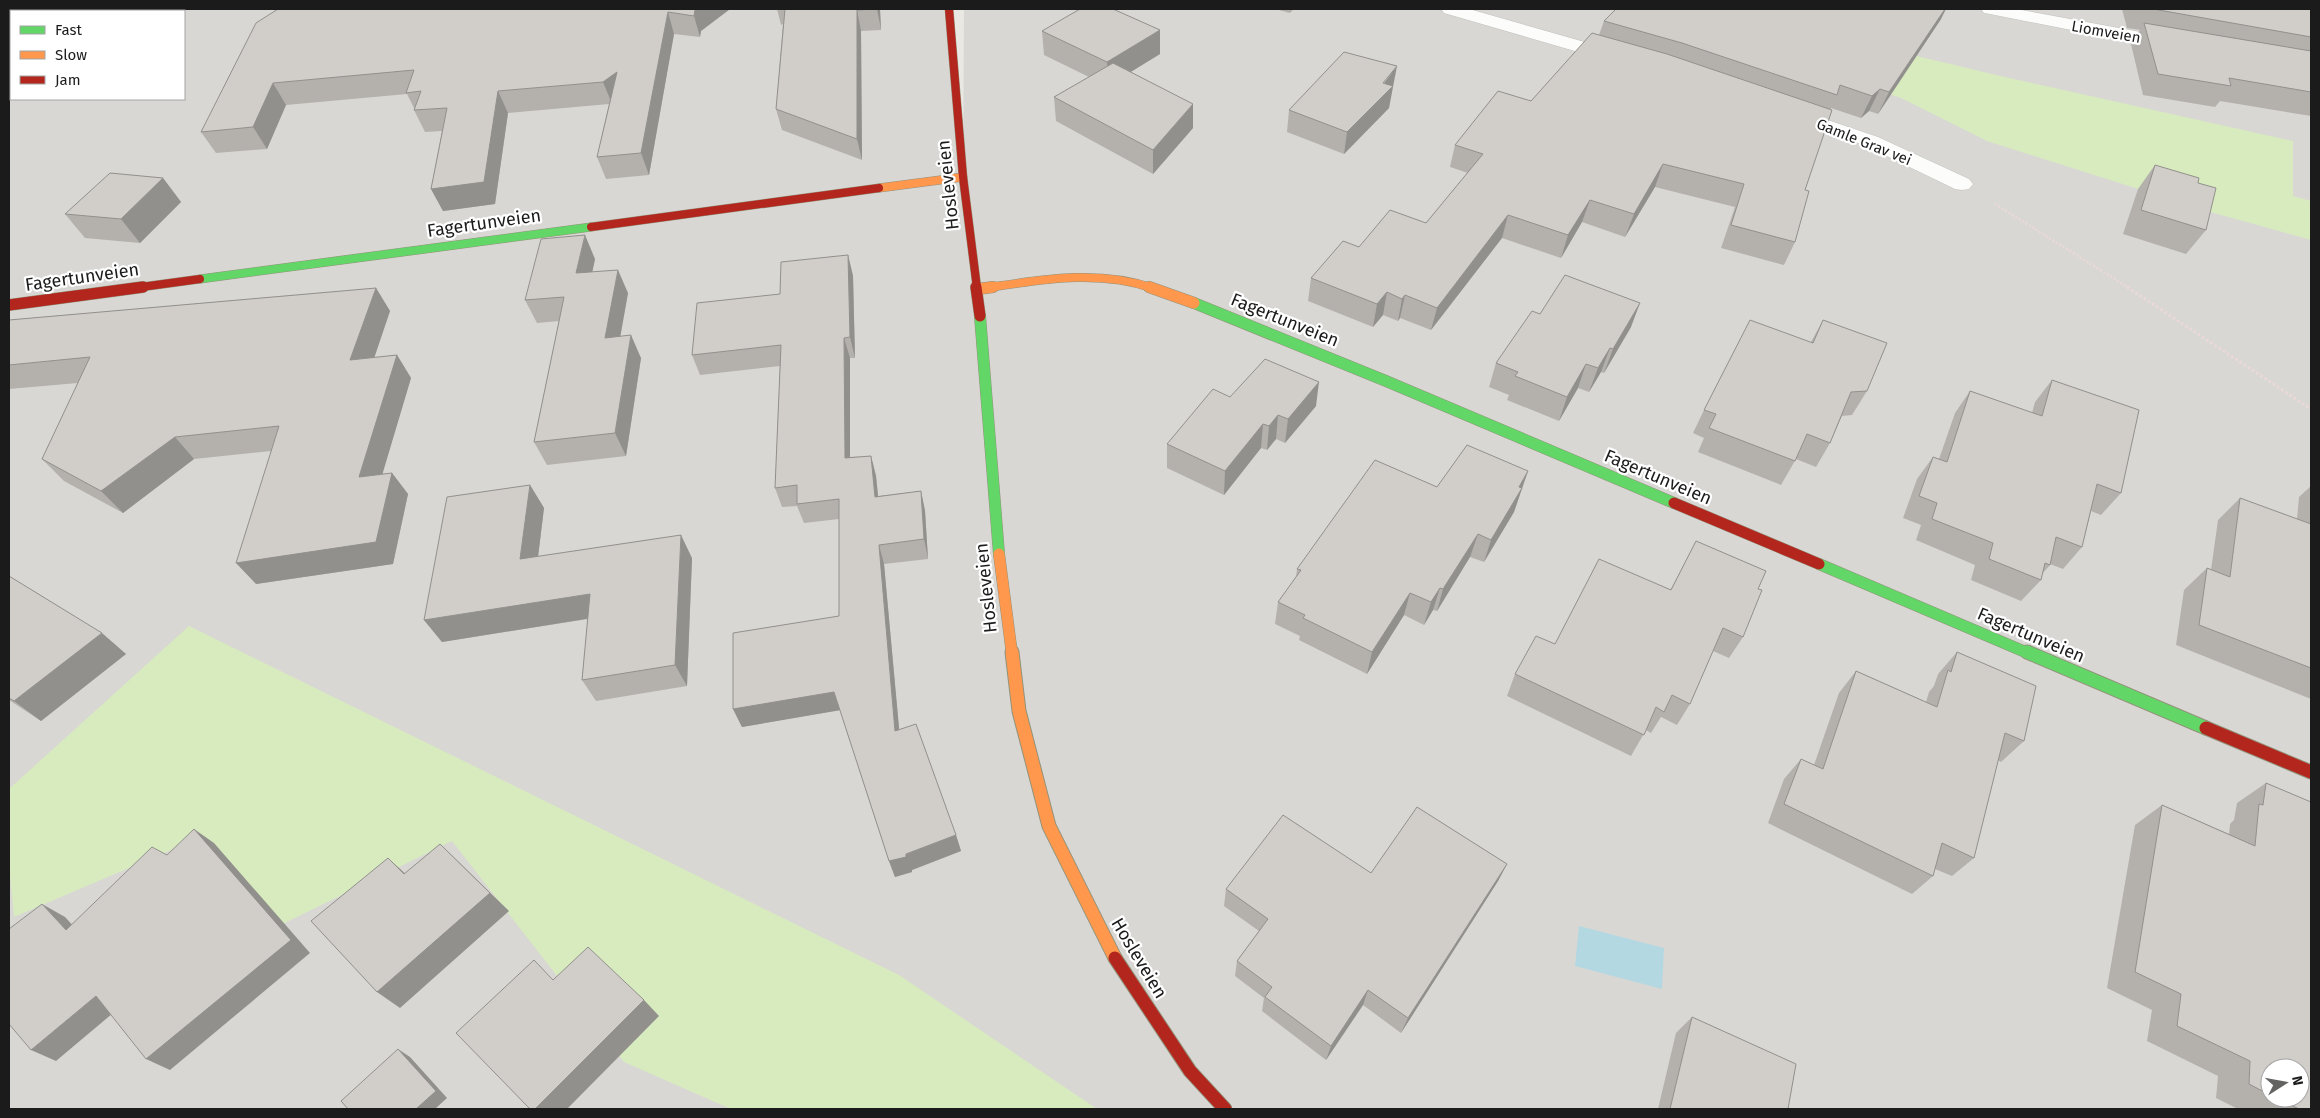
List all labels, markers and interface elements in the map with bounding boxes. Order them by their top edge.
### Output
legend [10,10,185,100]
street label: Liomveien [2070,17,2142,47]
text: Fast [55,21,82,39]
text: Slow [55,46,87,64]
text: Jam [55,71,81,89]
street label: Gamle Grav vei [1814,115,1914,169]
street label: Hosleveien [932,139,964,231]
street label: Fagertunveien [426,204,542,242]
street label: Fagertunveien [24,258,140,296]
street label: Fagertunveien [1228,288,1342,352]
street label: Fagertunveien [1601,444,1715,510]
street label: Hosleveien [970,542,1002,634]
street label: Fagertunveien [1974,602,2088,668]
street label: Hosleveien [1106,914,1172,1002]
north arrow [2260,1058,2310,1108]
text: N [2288,1074,2307,1087]

